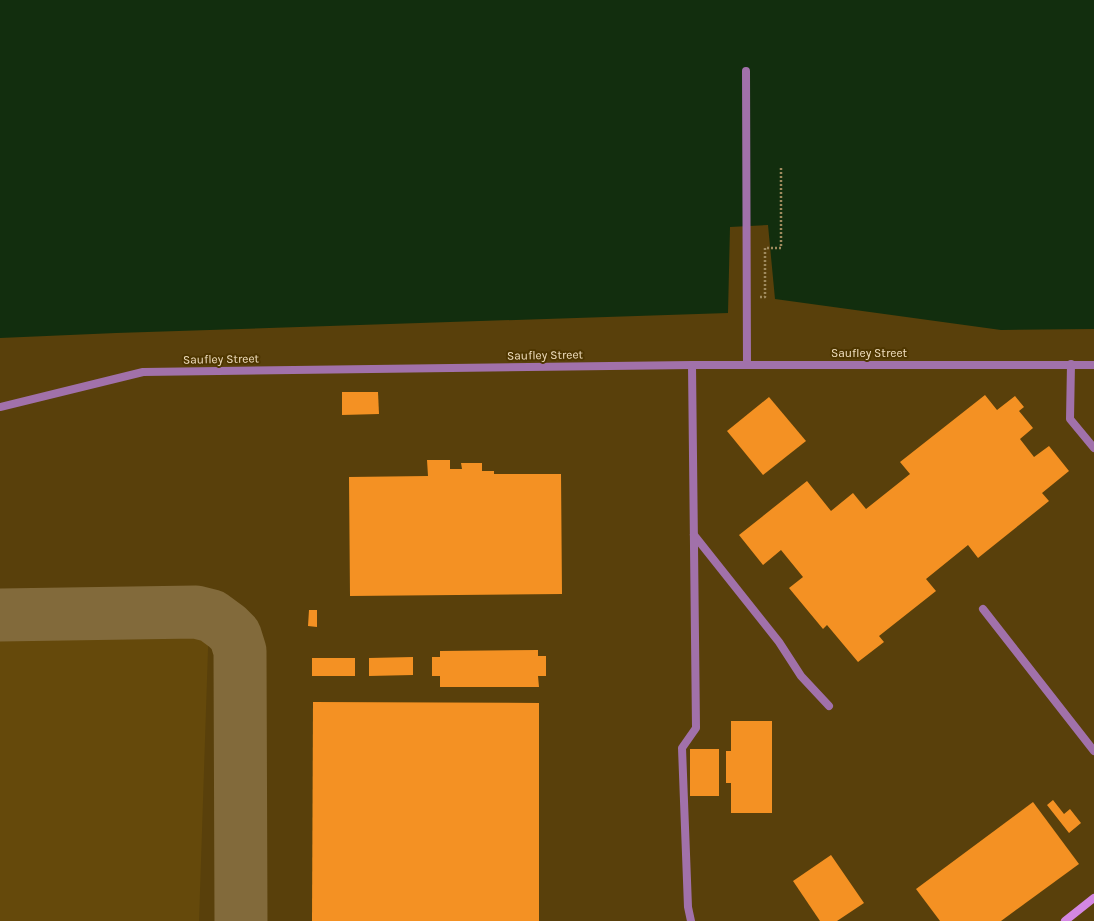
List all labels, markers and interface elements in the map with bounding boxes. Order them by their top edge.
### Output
street label: Saufley Street [831,346,908,360]
street label: Saufley Street [507,347,584,363]
street label: Saufley Street [183,351,260,367]

